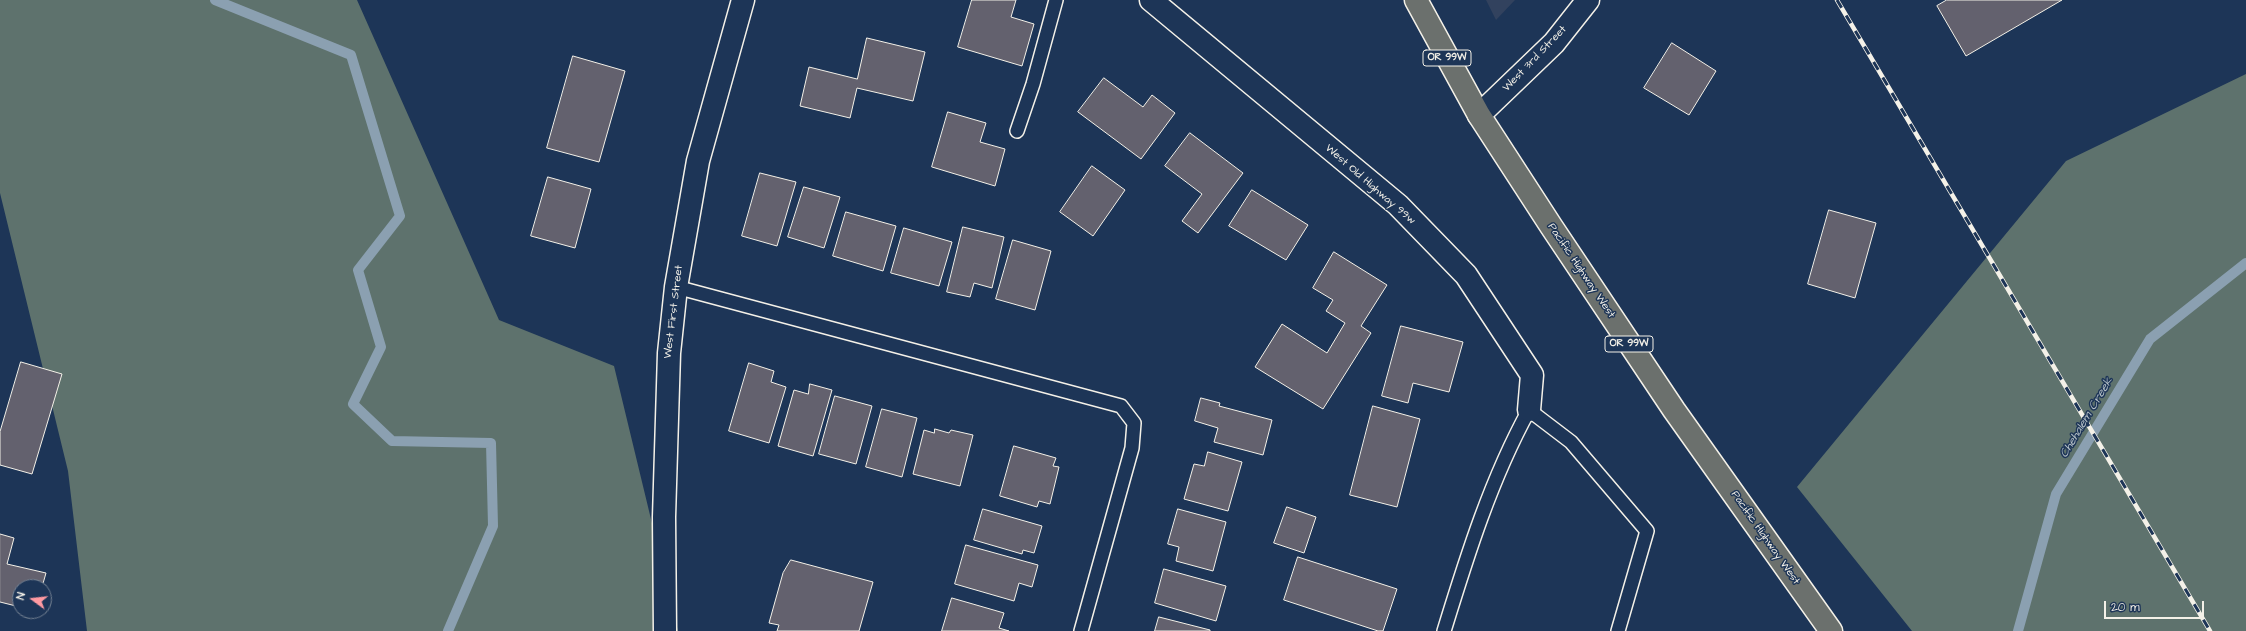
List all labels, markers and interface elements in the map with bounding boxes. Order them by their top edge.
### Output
street label: West 3rd Street [1500,23,1570,95]
road number: OR 99W [1423,50,1471,66]
street label: West Old Highway 99w [1322,142,1418,228]
street label: Pacific Highway West [1544,221,1618,321]
street label: West First Street [662,264,686,360]
road number: OR 99W [1605,336,1653,352]
water label: Chehalem Creek [2057,375,2117,461]
street label: Pacific Highway West [1728,489,1802,587]
north arrow [12,579,52,619]
text: N [13,591,29,601]
scale bar [2106,593,2206,619]
text: 20 m [2111,599,2140,616]

